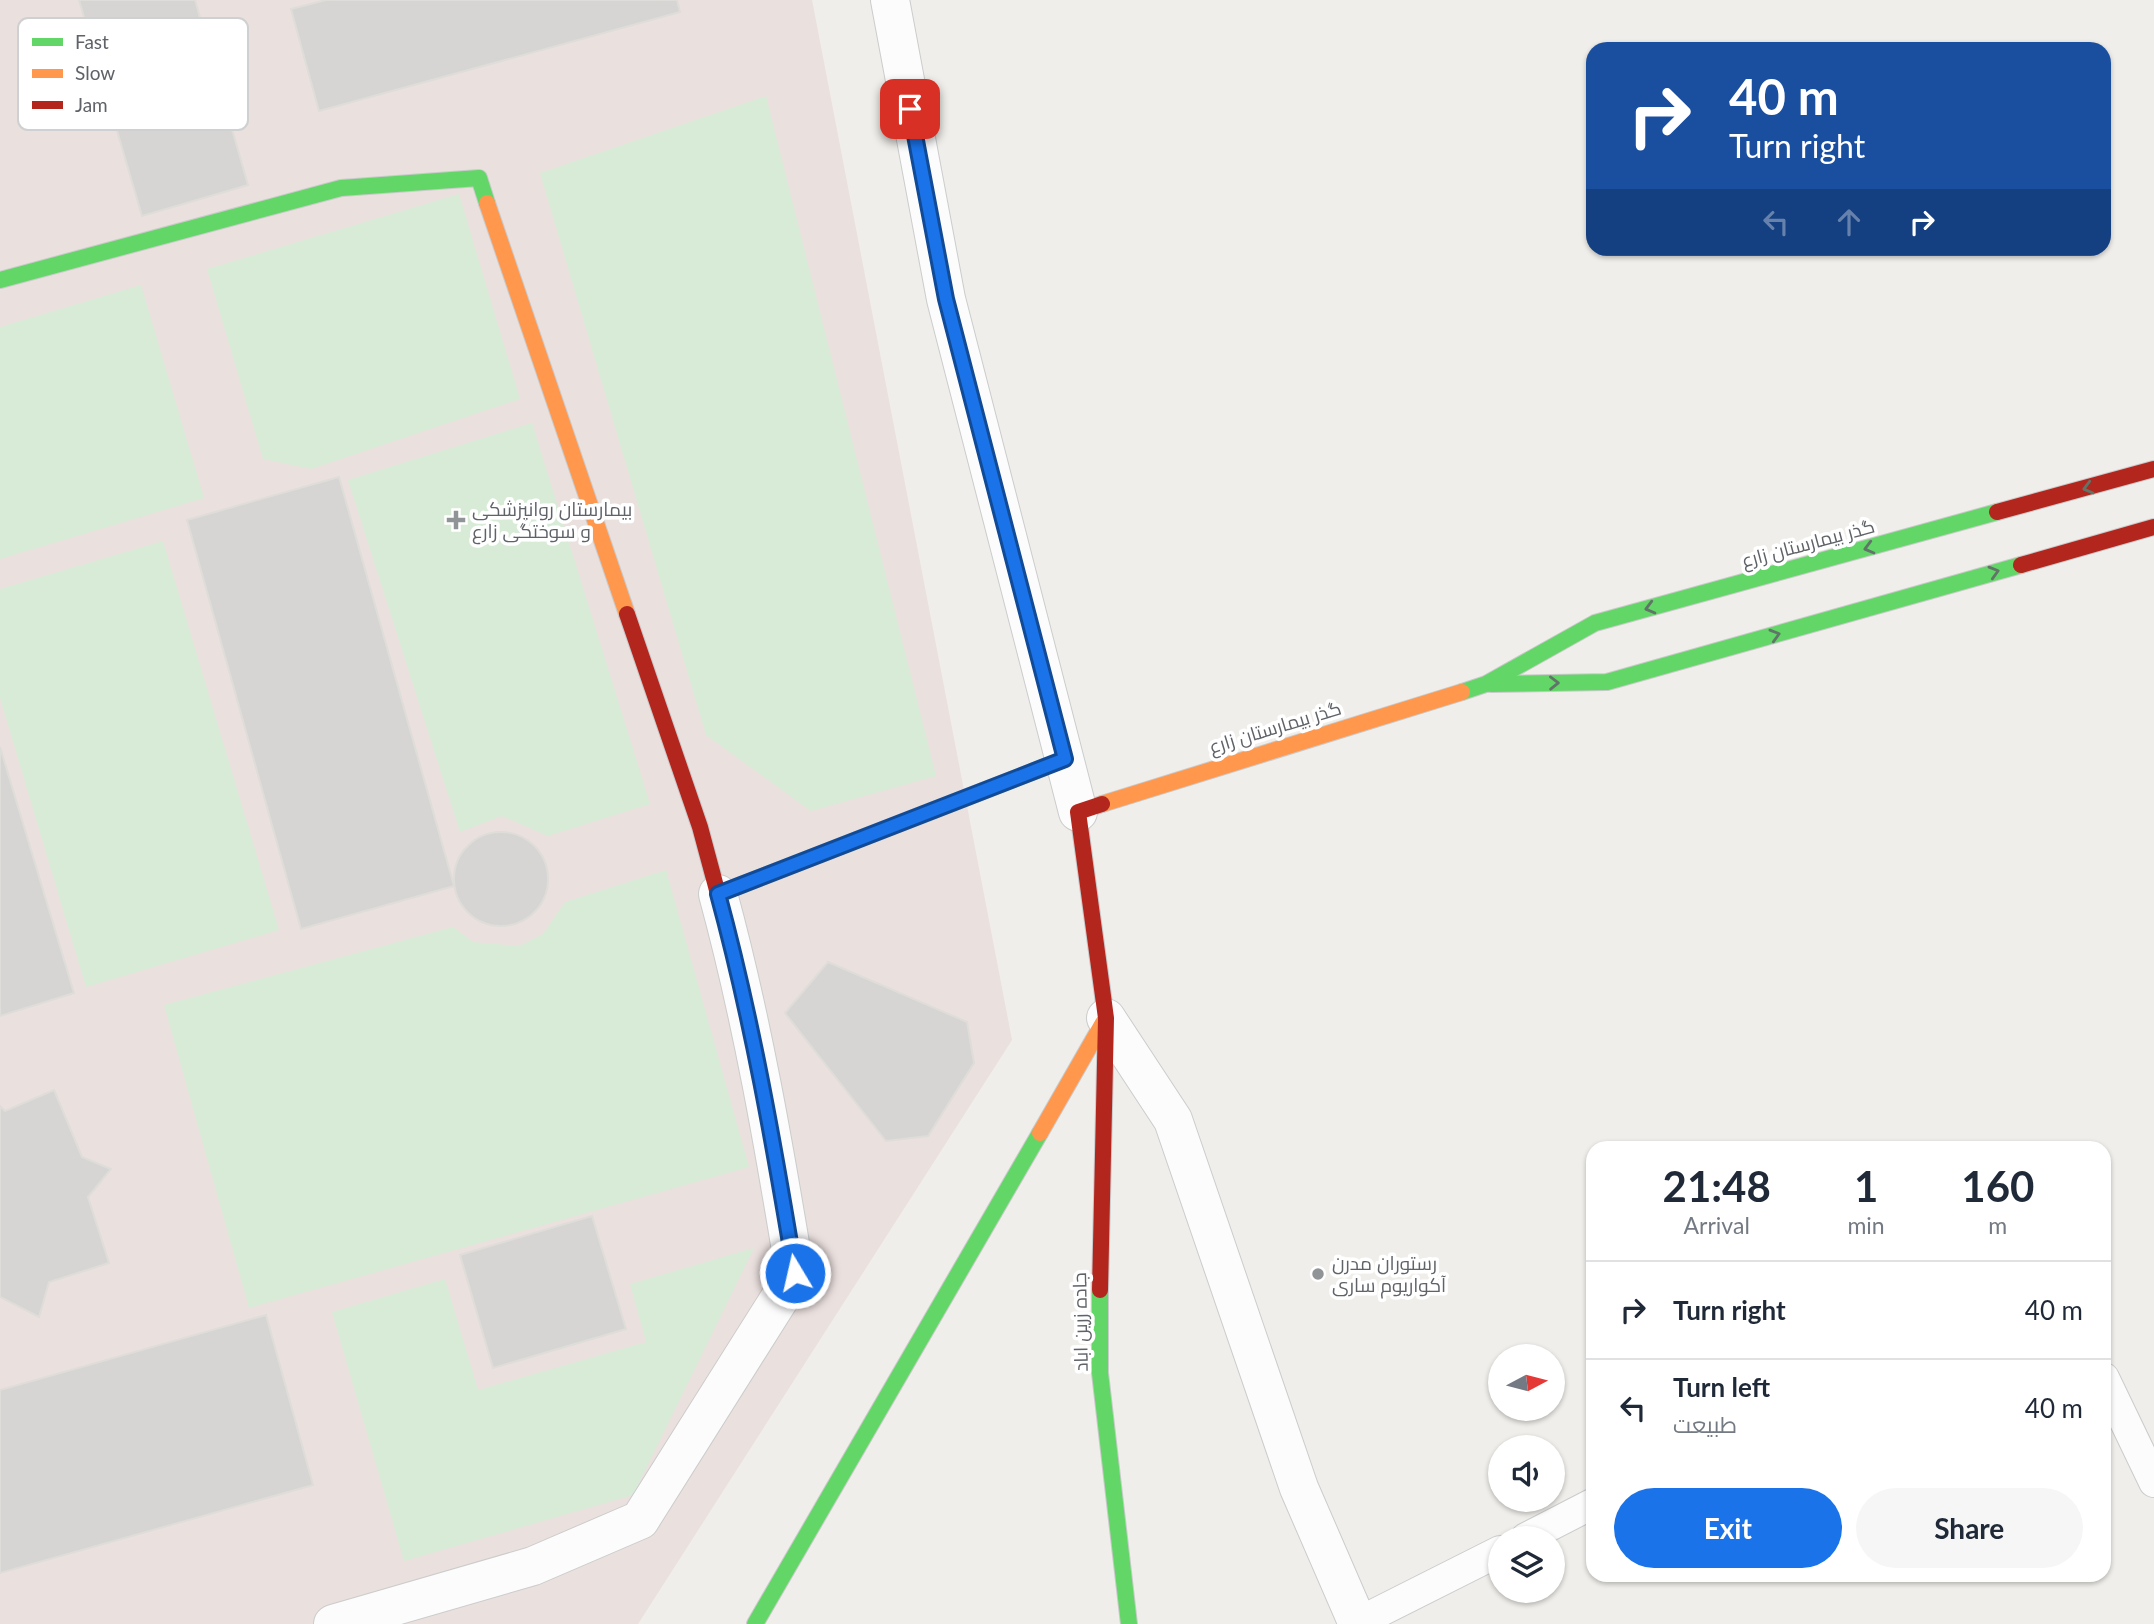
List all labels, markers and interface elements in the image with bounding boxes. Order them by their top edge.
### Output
legend [18,18,248,130]
text: Fast [75,30,109,53]
text: Slow [75,61,115,84]
text: 40 m [1729,67,1839,125]
icon: right [1614,70,1705,161]
pin [880,79,940,139]
icon: arrive [891,90,929,128]
text: Jam [75,93,108,116]
text: Turn right [1729,126,1865,165]
icon: left [1757,203,1795,241]
icon: ahead [1830,203,1868,241]
icon: right [1903,203,1941,241]
one-way arrow [2083,479,2095,494]
place label: بیمارستان روانپزشکی و سوختگی زارع [472,497,632,545]
marker: بیمارستان روانپزشکی و سوختگی زارع [446,510,466,530]
street label: گذر بیمارستان زارع [1739,514,1878,574]
one-way arrow [1863,540,1875,554]
one-way arrow [1987,566,1999,581]
one-way arrow [1644,600,1656,614]
one-way arrow [1768,628,1780,643]
one-way arrow [1549,675,1560,691]
street label: گذر بیمارستان زارع [1206,696,1345,760]
text: 21:48 [1663,1161,1771,1211]
text: 1 [1854,1161,1878,1211]
text: 160 [1961,1161,2034,1211]
text: Arrival [1684,1211,1750,1239]
text: min [1847,1211,1885,1239]
text: m [1988,1211,2007,1239]
position arrow [758,1236,832,1310]
place label: رستوران مدرن آکواریوم ساری [1332,1251,1446,1299]
marker: رستوران مدرن آکواریوم ساری [1310,1266,1326,1282]
street label: جاده زرین اباد [1067,1272,1093,1372]
icon: right [1614,1291,1652,1329]
text: Turn right [1673,1294,1786,1326]
text: 40 m [2025,1294,2083,1326]
north arrow [1488,1344,1564,1421]
map controls [1488,1344,1565,1603]
text: Turn left [1673,1371,1770,1403]
icon: left [1614,1389,1652,1427]
text: 40 m [2025,1392,2083,1424]
text: طبیعت [1673,1410,1737,1438]
button: sound [1488,1435,1565,1512]
button: Exit [1614,1488,1842,1568]
button: Share [1856,1488,2083,1568]
button: layers [1488,1526,1565,1603]

